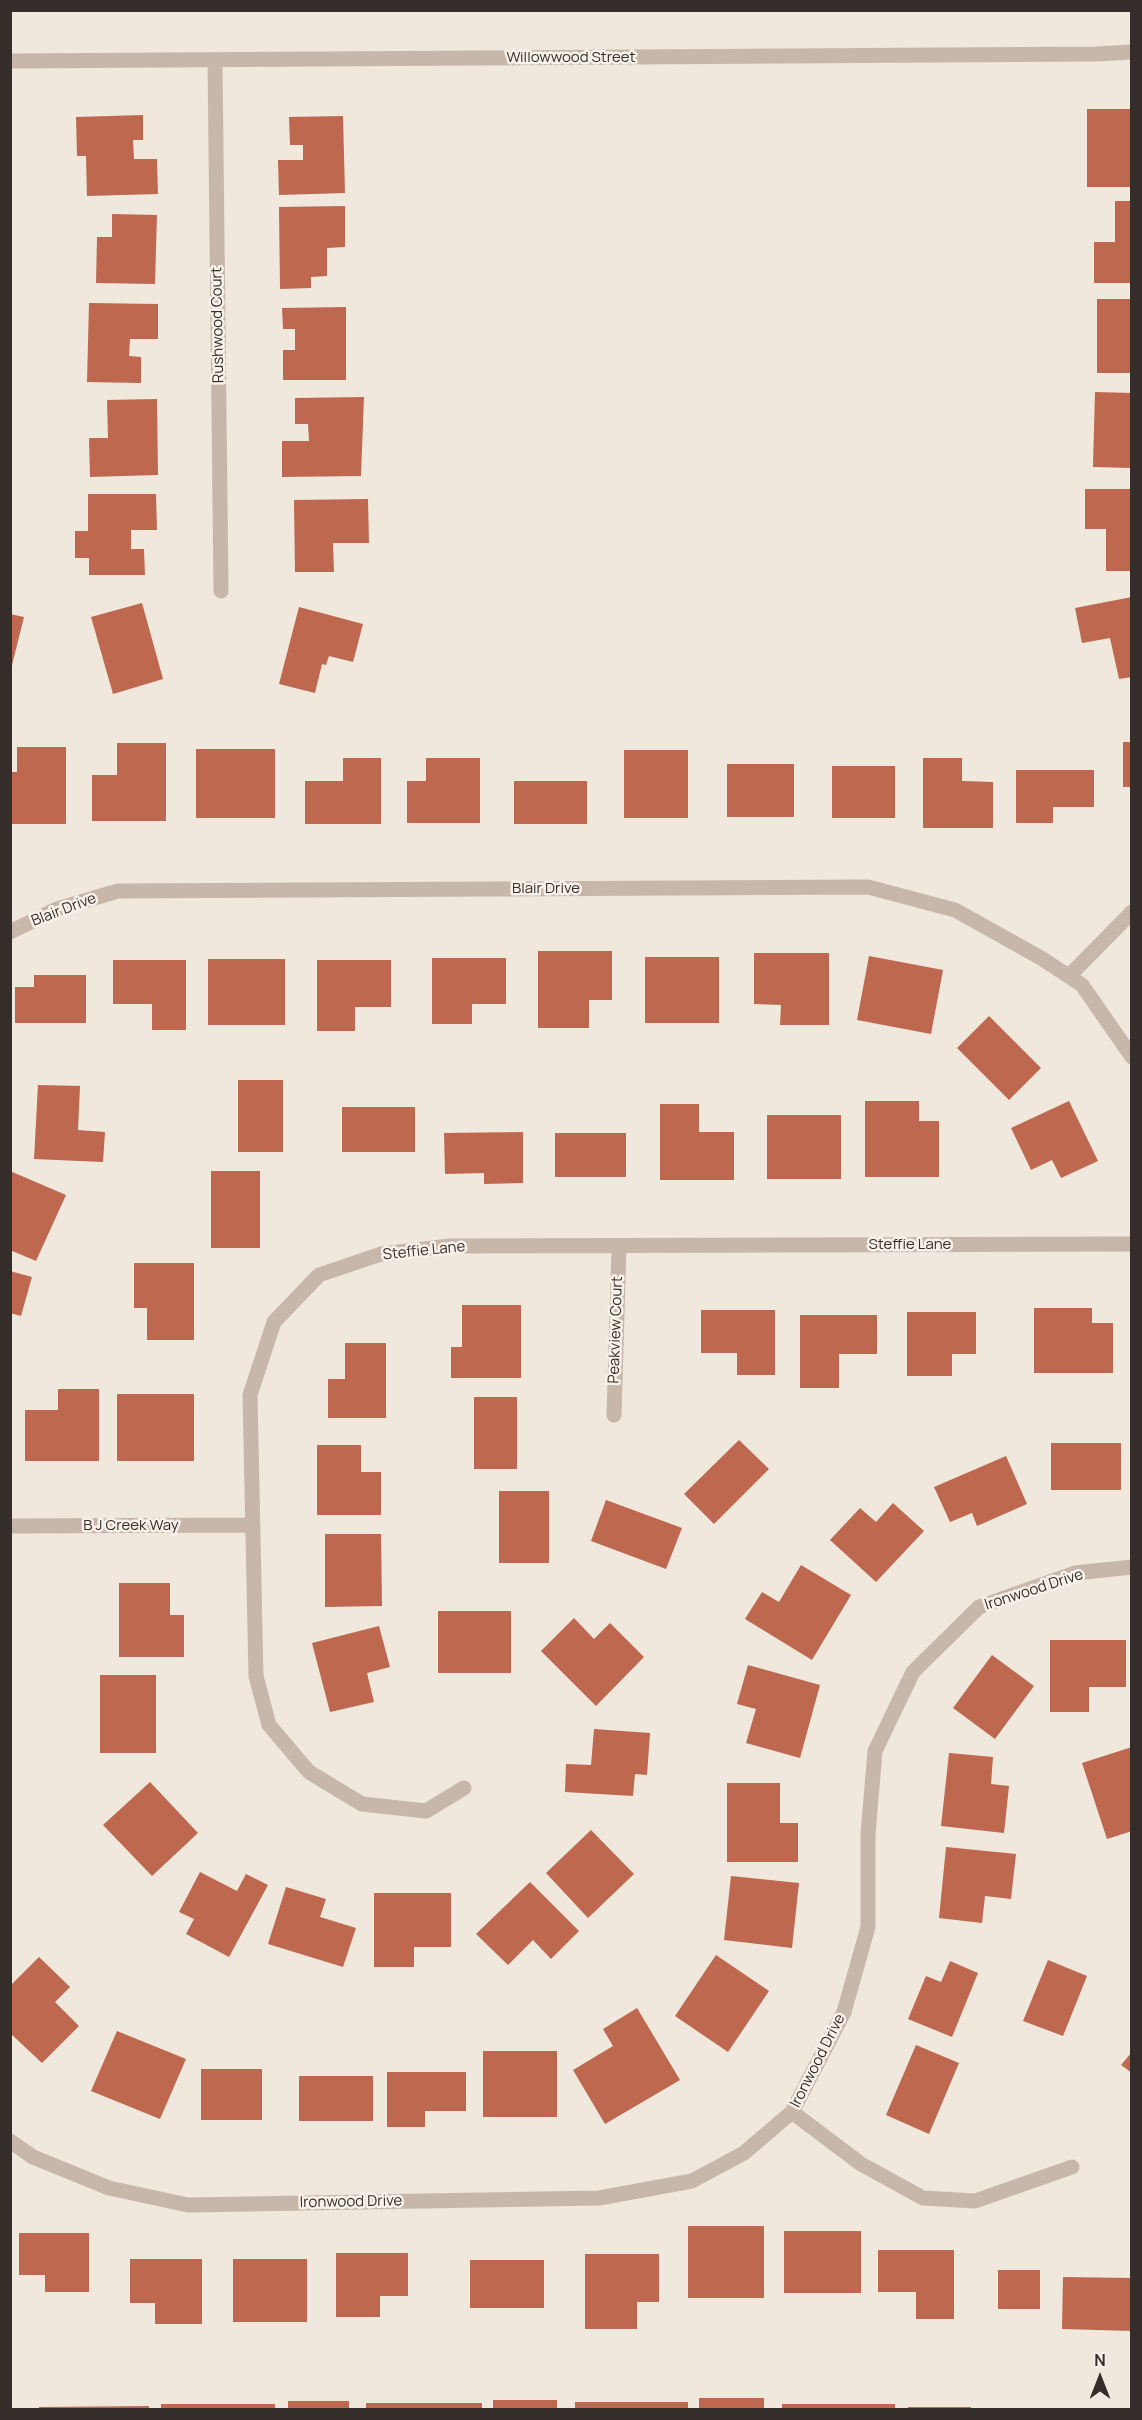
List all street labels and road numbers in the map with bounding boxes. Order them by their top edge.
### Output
street label: Willowwood Street [506,49,636,67]
street label: Rushwood Court [208,267,228,383]
street label: Blair Drive [512,880,580,898]
street label: Blair Drive [29,889,99,931]
street label: Steffie Lane [869,1236,951,1254]
street label: Steffie Lane [382,1238,466,1264]
street label: Peakview Court [605,1276,627,1384]
street label: B J Creek Way [83,1517,179,1535]
street label: Ironwood Drive [982,1566,1086,1614]
street label: Ironwood Drive [787,2011,849,2111]
street label: Ironwood Drive [300,2192,402,2212]

